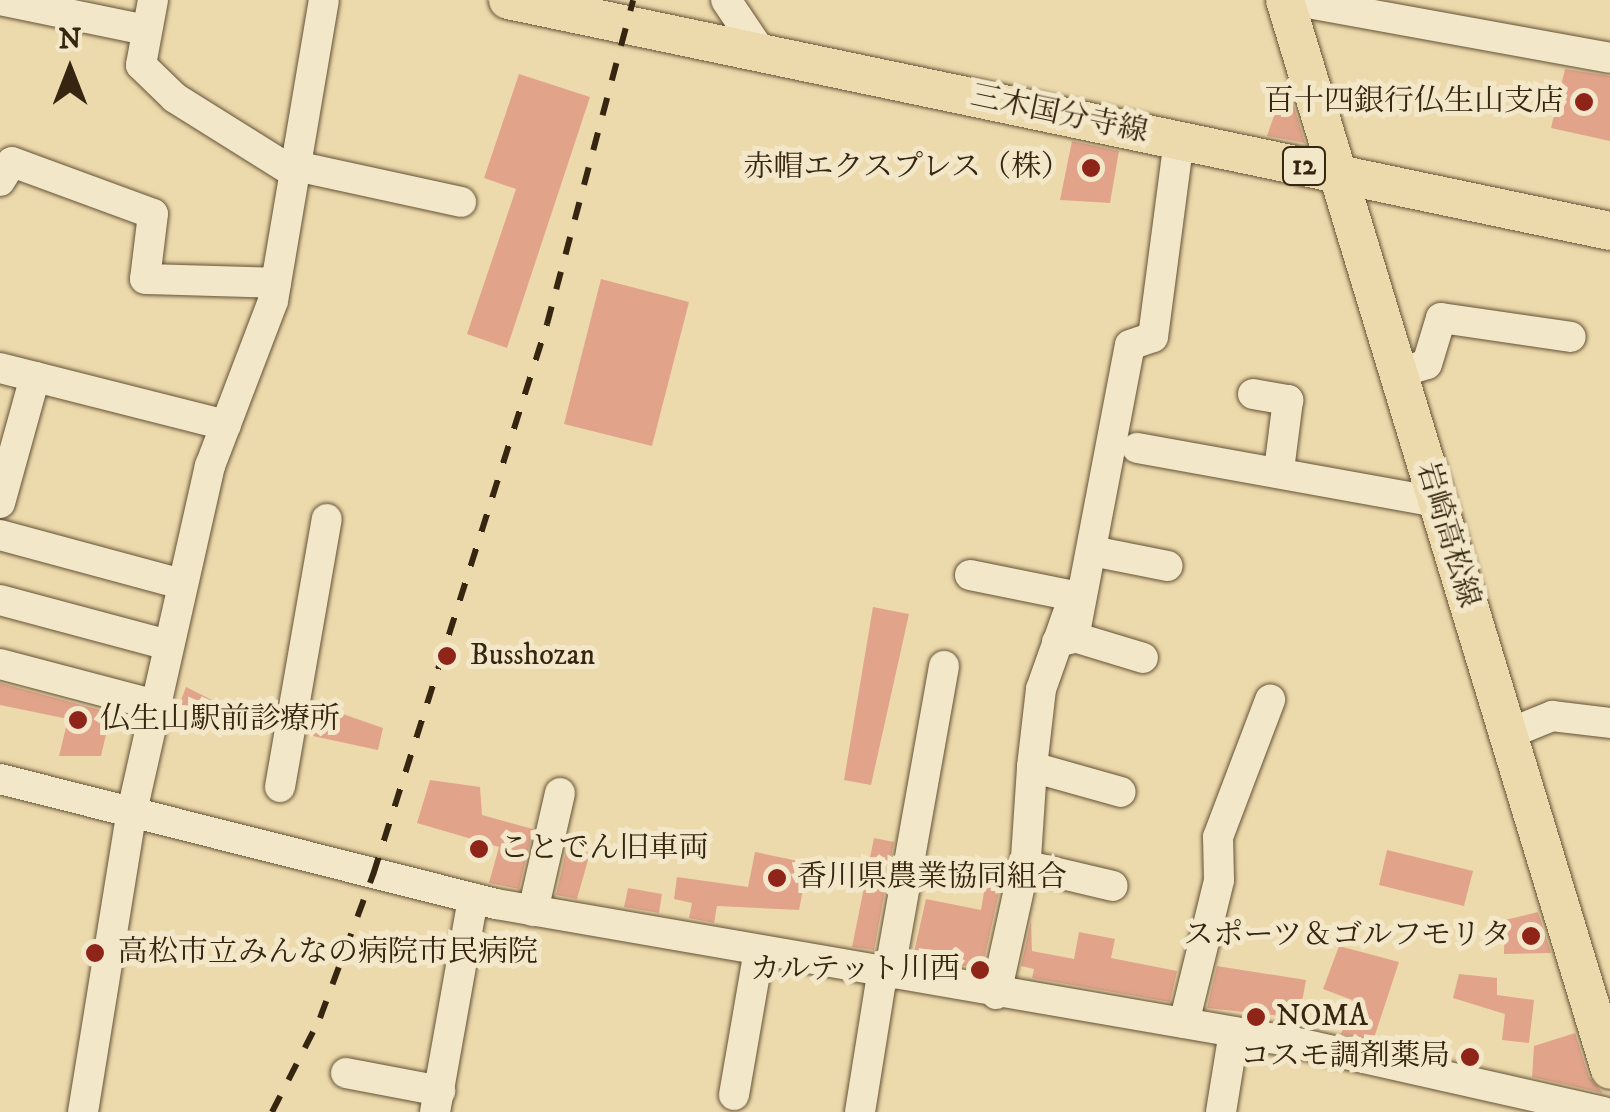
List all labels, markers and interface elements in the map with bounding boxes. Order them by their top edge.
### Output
north arrow [20,20,120,120]
text: N [59,22,81,57]
street label: 三木国分寺線 [967,79,1151,151]
place label: 百十四銀行仏生山支店 [1264,84,1564,120]
marker: 百十四銀行仏生山支店 [1573,91,1595,113]
road number: 12 [1282,143,1326,189]
place label: 赤帽エクスプレス（株） [741,150,1071,186]
marker: 赤帽エクスプレス（株） [1080,157,1102,179]
street label: 岩崎高松線 [1408,458,1486,612]
place label: Busshozan [470,638,595,674]
marker: Busshozan [434,643,460,669]
place label: 仏生山駅前診療所 [100,702,340,738]
marker: 仏生山駅前診療所 [65,707,91,733]
place label: ことでん旧車両 [499,831,709,867]
marker: ことでん旧車両 [468,838,490,860]
place label: 香川県農業協同組合 [797,860,1067,896]
marker: 香川県農業協同組合 [766,867,788,889]
place label: スポーツ＆ゴルフモリタ [1181,918,1511,954]
marker: スポーツ＆ゴルフモリタ [1520,925,1542,947]
place label: 高松市立みんなの病院市民病院 [118,935,538,971]
marker: 高松市立みんなの病院市民病院 [82,940,108,966]
place label: カルテット川西 [750,952,960,988]
marker: カルテット川西 [969,959,991,981]
place label: NOMA [1276,999,1368,1035]
marker: NOMA [1245,1006,1267,1028]
place label: コスモ調剤薬局 [1240,1039,1450,1075]
marker: コスモ調剤薬局 [1459,1046,1481,1068]

